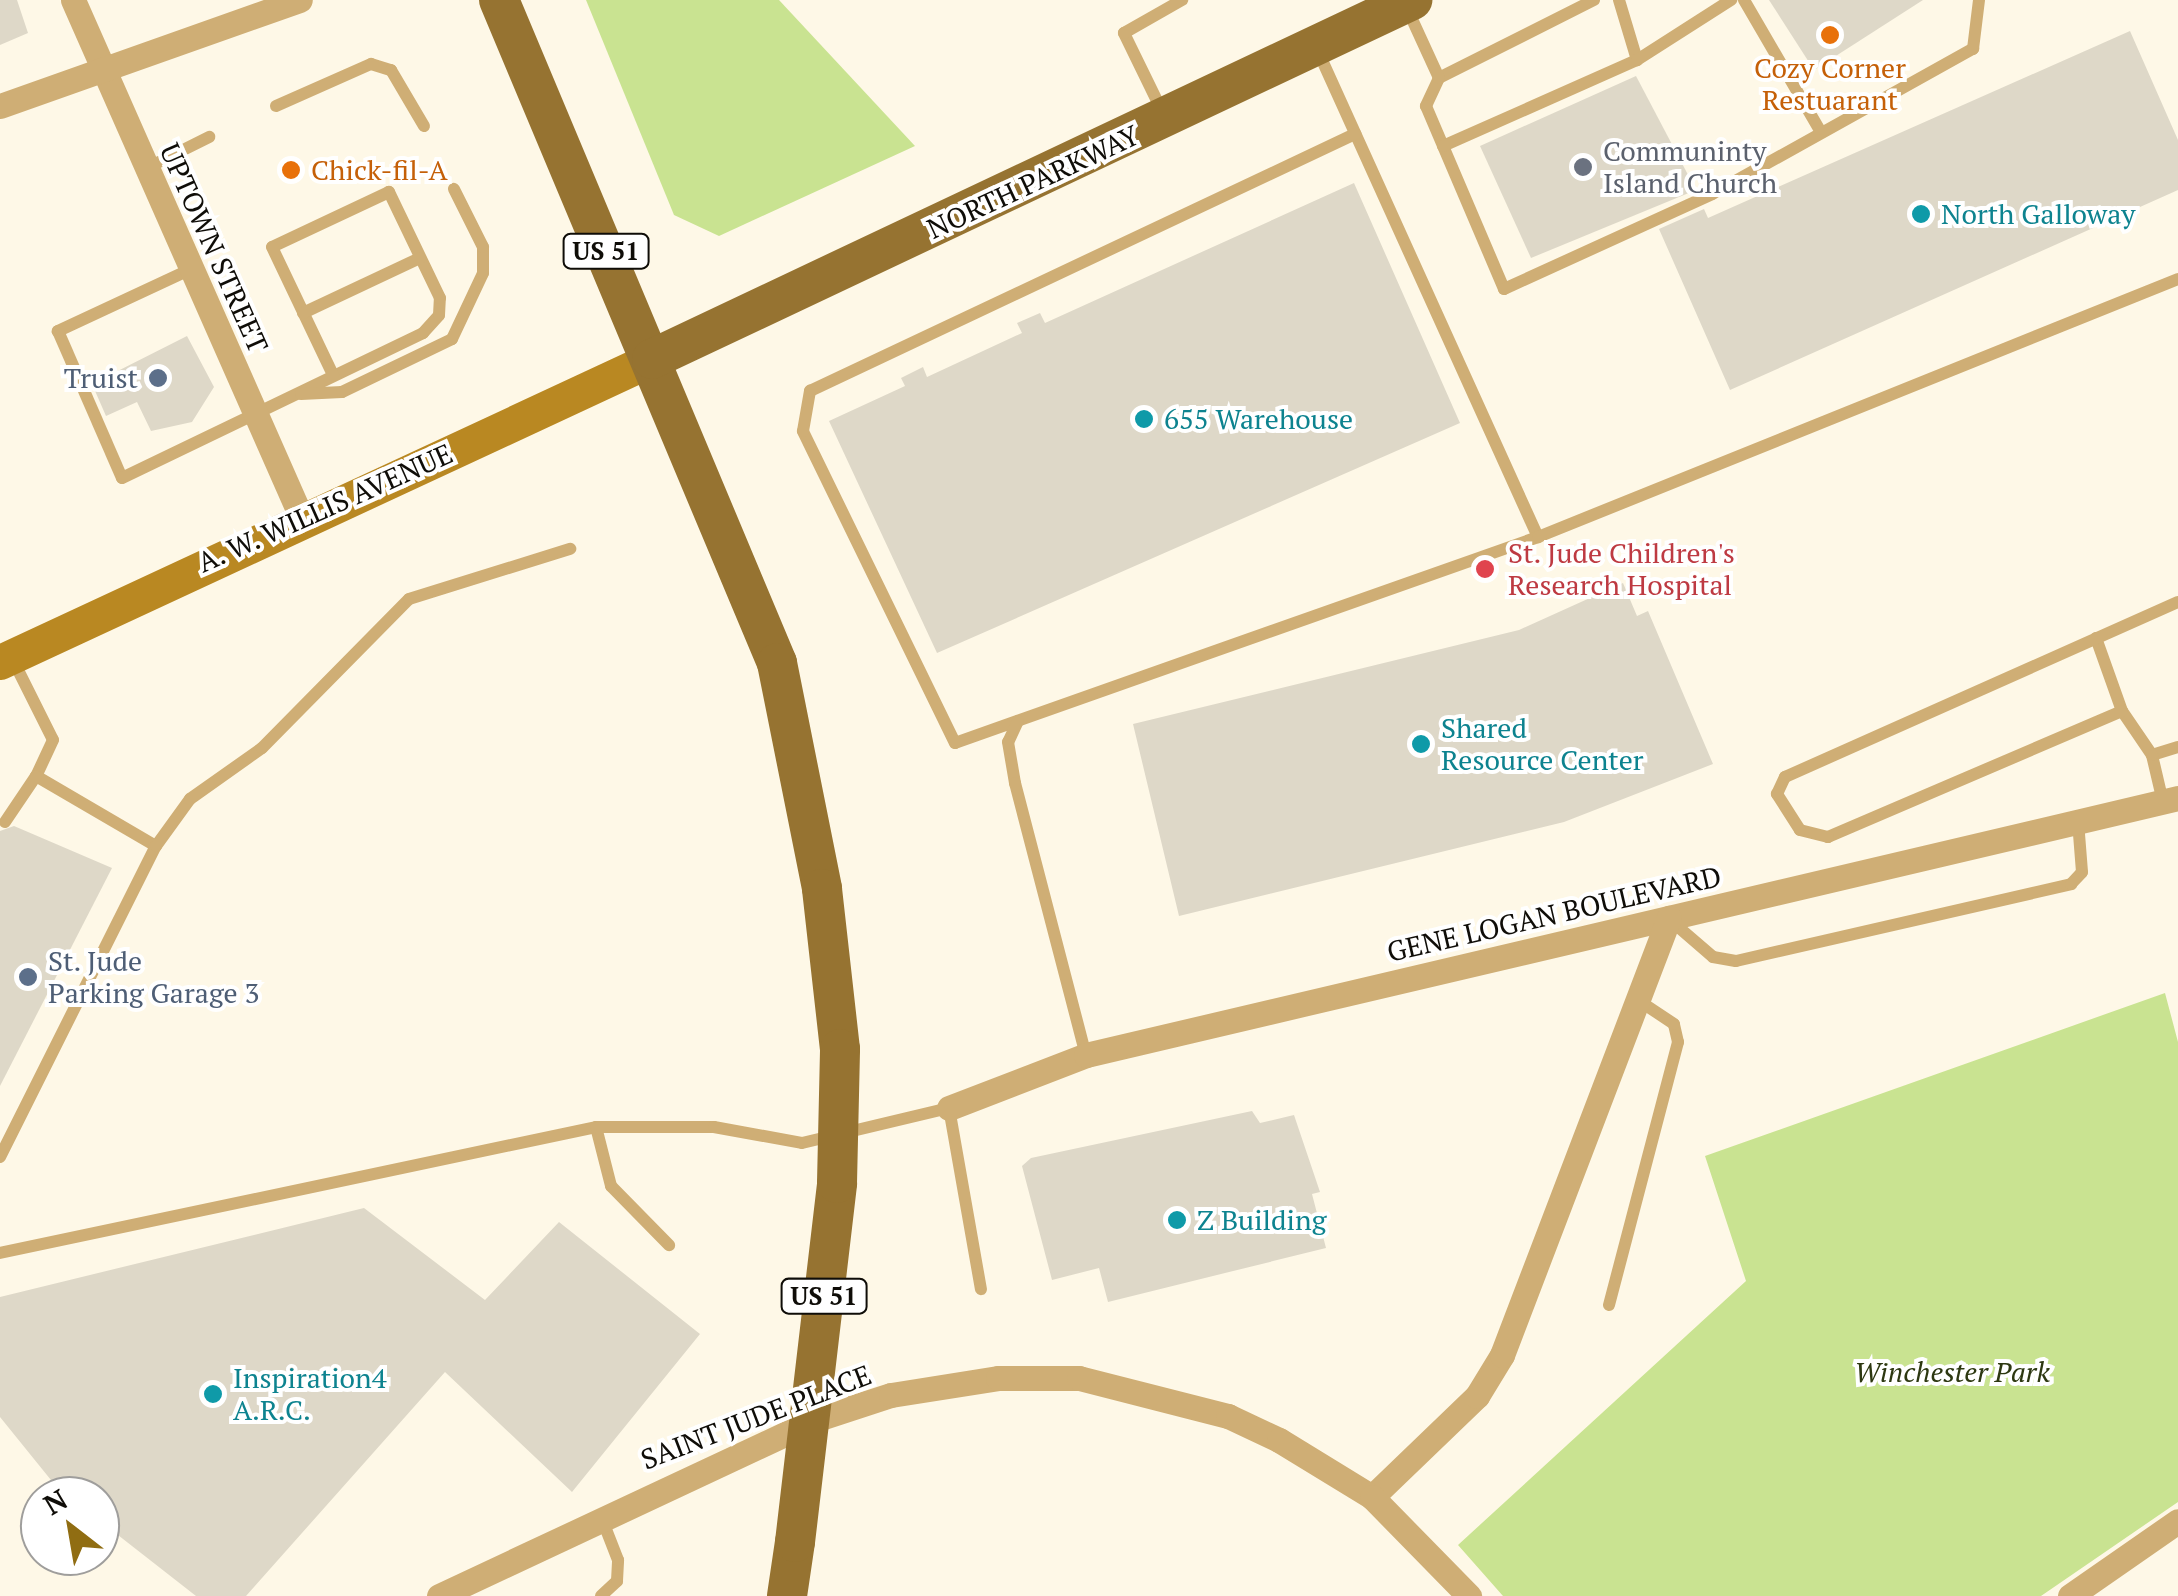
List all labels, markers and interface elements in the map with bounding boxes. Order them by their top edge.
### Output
marker: Cozy Corner Restuarant [1819,24,1841,46]
place label: Cozy Corner Restuarant [1754,51,1906,117]
street label: NORTH PARKWAY [922,118,1144,246]
place label: Communinty Island Church [1603,134,1777,200]
street label: UPTOWN STREET [153,138,275,358]
place label: Chick-fil-A [311,153,448,187]
marker: Communinty Island Church [1572,156,1594,178]
marker: Chick-fil-A [280,159,302,181]
place label: North Galloway [1941,197,2135,231]
marker: North Galloway [1910,203,1932,225]
road number: US 51 [561,231,651,271]
place label: Truist [64,361,138,395]
marker: Truist [147,367,169,389]
place label: 655 Warehouse [1164,402,1353,436]
marker: 655 Warehouse [1133,408,1155,430]
street label: A. W. WILLIS AVENUE [191,436,459,580]
place label: St. Jude Children's Research Hospital [1508,536,1736,602]
marker: St. Jude Children's Research Hospital [1472,556,1498,582]
place label: Shared Resource Center [1441,711,1644,777]
marker: Shared Resource Center [1410,733,1432,755]
street label: GENE LOGAN BOULEVARD [1384,859,1724,969]
place label: St. Jude Parking Garage 3 [48,944,259,1010]
marker: St. Jude Parking Garage 3 [17,966,39,988]
place label: Z Building [1197,1203,1326,1237]
marker: Z Building [1166,1209,1188,1231]
road number: US 51 [779,1276,869,1316]
park label: Winchester Park [1854,1355,2050,1389]
street label: SAINT JUDE PLACE [636,1358,876,1476]
place label: Inspiration4 A.R.C. [233,1361,387,1427]
marker: Inspiration4 A.R.C. [202,1383,224,1405]
north arrow [20,1476,120,1576]
text: N [37,1480,74,1523]

